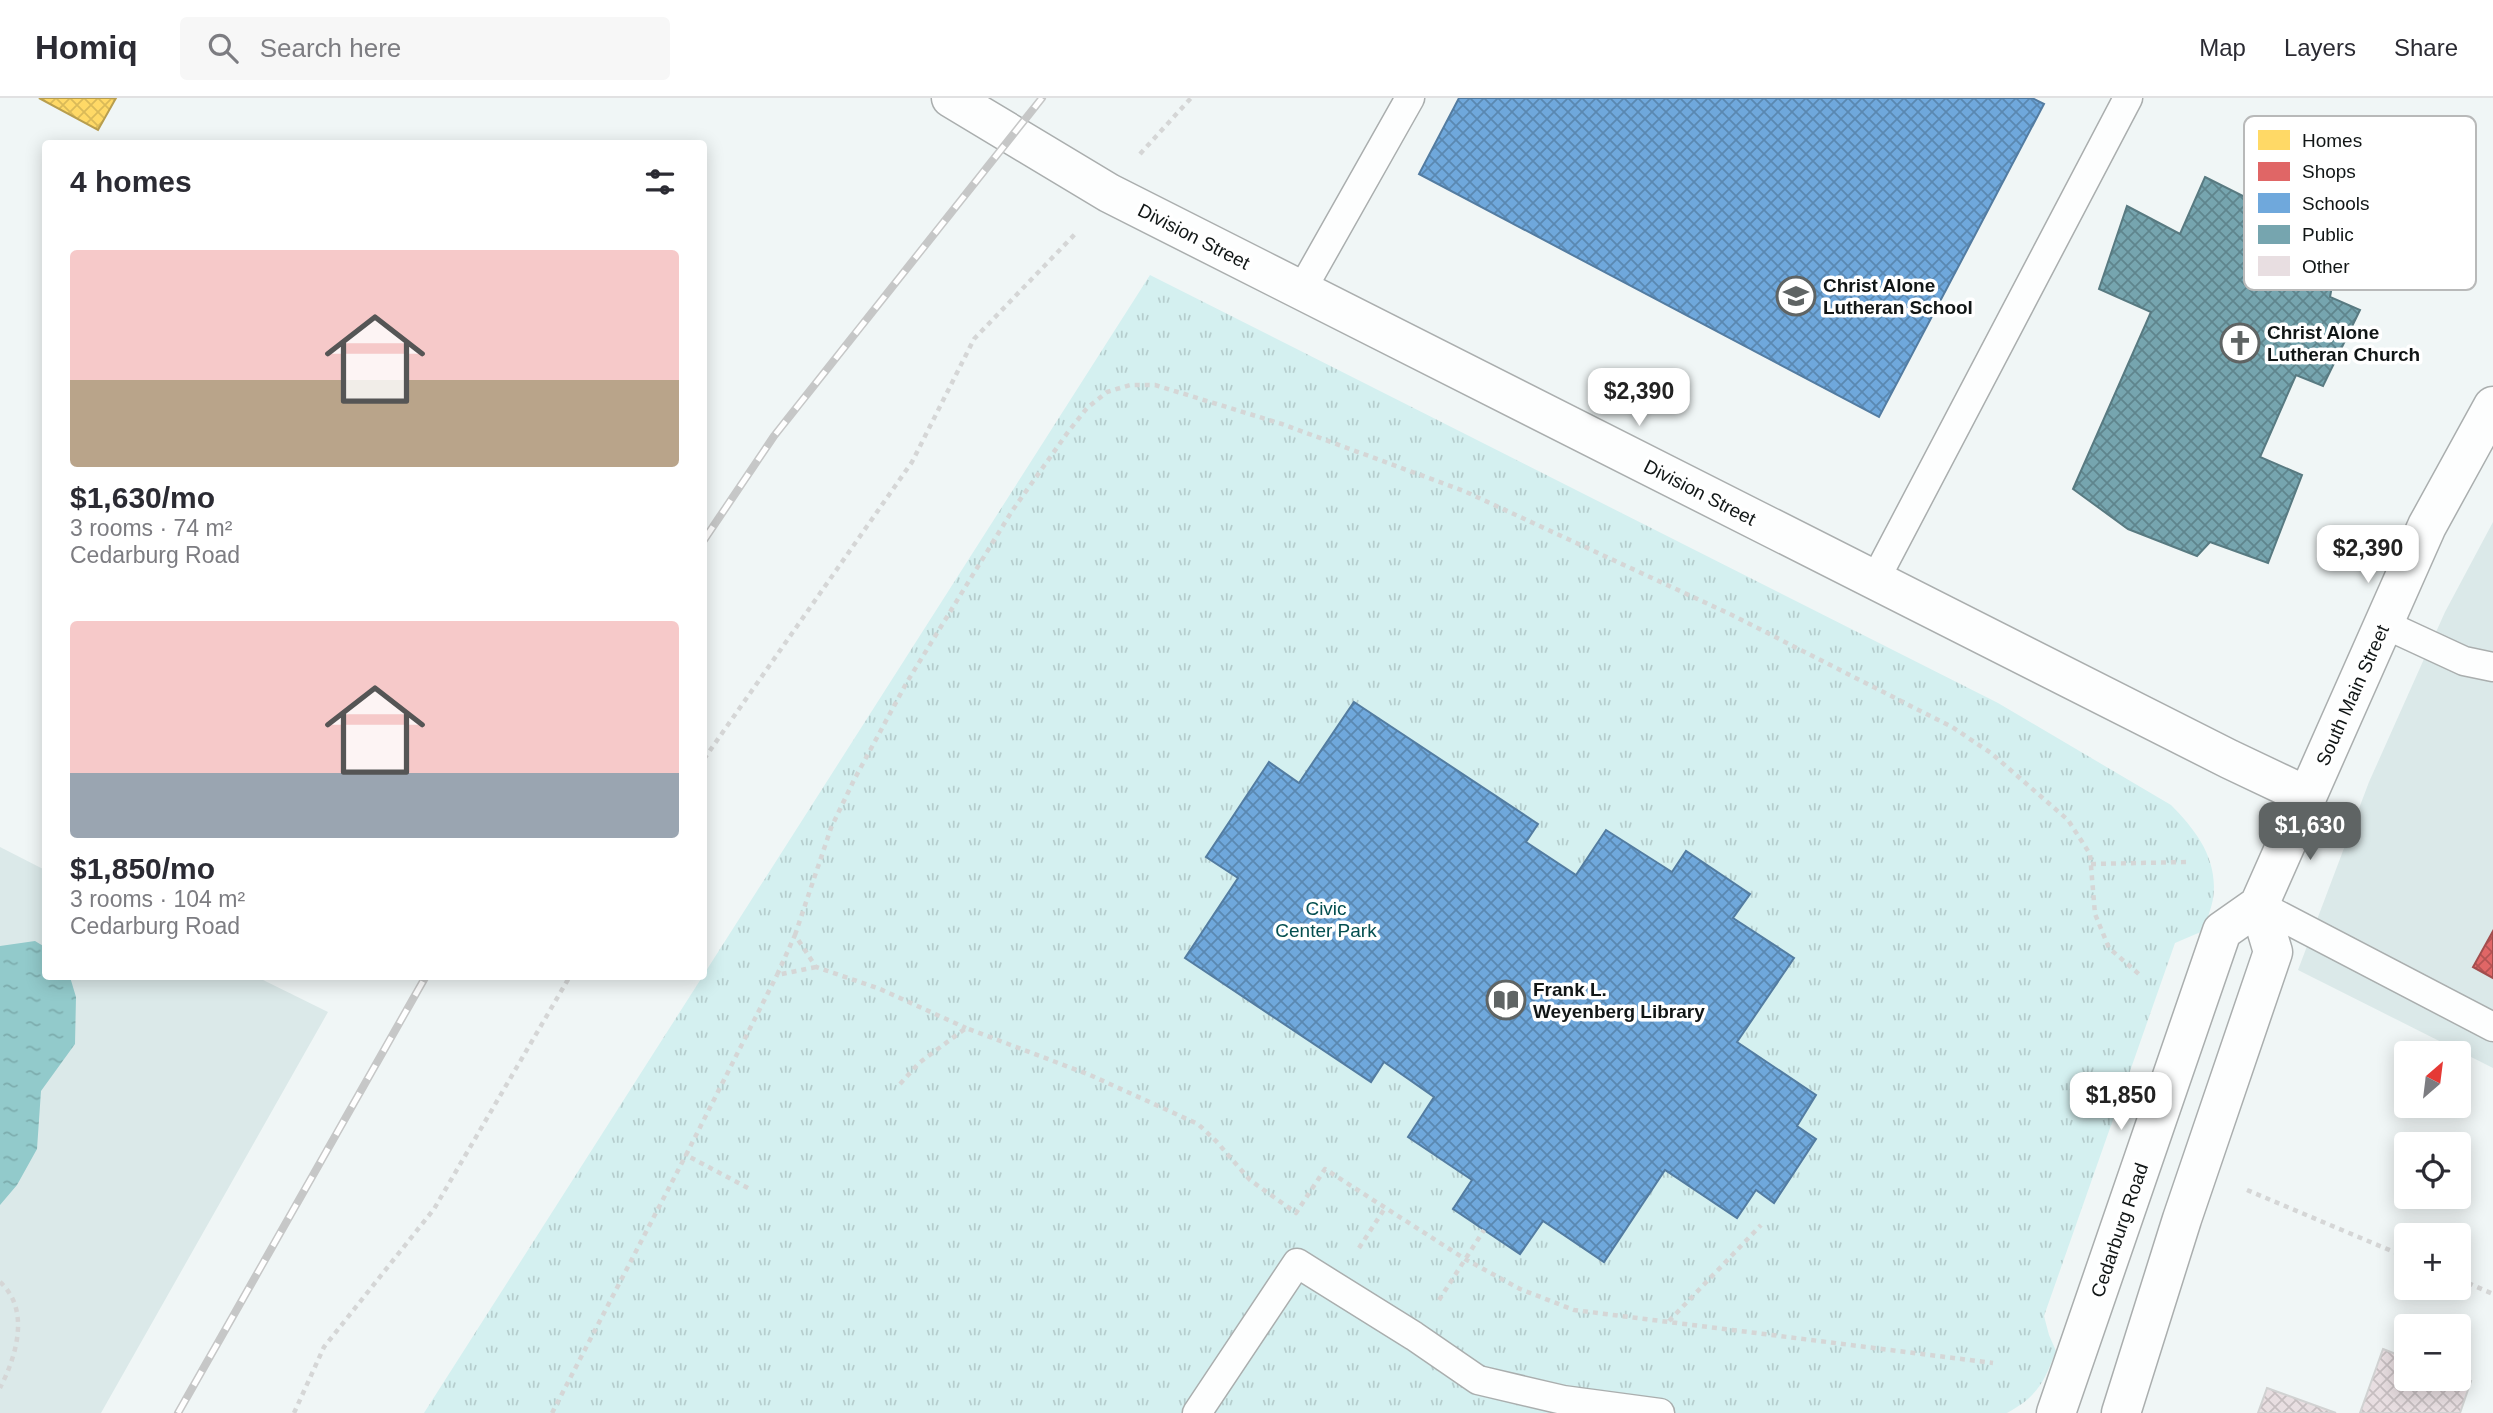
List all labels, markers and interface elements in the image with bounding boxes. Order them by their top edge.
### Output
search box [180,17,670,80]
text: Homiq [35,29,138,66]
icon: search [204,29,242,67]
text: Search here [260,33,401,63]
text: Map [2199,34,2246,61]
text: Layers [2284,34,2356,61]
text: Share [2394,34,2458,61]
legend [2244,116,2476,290]
text: Homes [2302,130,2362,151]
text: Shops [2302,161,2356,182]
icon: filters [641,163,679,201]
text: 4 homes [70,165,192,198]
text: Schools [2302,193,2370,214]
street label: Division Street [1134,199,1254,274]
text: Public [2302,224,2354,245]
text: Other [2302,256,2350,277]
school or university icon: Christ Alone Lutheran School [1775,275,1817,317]
place label: Christ Alone Lutheran School [1823,275,1973,318]
icon: home [312,296,438,422]
church icon: Christ Alone Lutheran Church [2219,322,2261,364]
place label: Christ Alone Lutheran Church [2267,322,2420,365]
pin: $2,390 [1582,368,1696,428]
text: $2,390 [1604,378,1674,404]
street label: Division Street [1640,455,1760,530]
text: $1,630/mo [70,481,215,514]
text: 3 rooms · 74 m² [70,515,232,541]
pin: $2,390 [2311,526,2425,585]
text: $2,390 [2333,535,2403,561]
text: Cedarburg Road [70,542,240,568]
street label: South Main Street [2312,621,2393,769]
icon: home [312,667,438,793]
pin: $1,630 [2253,802,2367,862]
text: $1,630 [2275,812,2345,838]
text: $1,850/mo [70,852,215,885]
text: 3 rooms · 104 m² [70,886,245,912]
park label: Civic Center Park [1275,898,1377,941]
text: Cedarburg Road [70,913,240,939]
library icon: Frank L. Weyenberg Library [1485,979,1527,1021]
place label: Frank L. Weyenberg Library [1533,979,1705,1022]
north arrow [2394,1041,2471,1118]
map controls [2394,1041,2471,1391]
pin: $1,850 [2064,1072,2178,1132]
text: $1,850 [2086,1082,2156,1108]
button: locate [2394,1132,2471,1209]
street label: Cedarburg Road [2087,1160,2152,1300]
button: + [2394,1223,2471,1300]
button: − [2394,1314,2471,1391]

